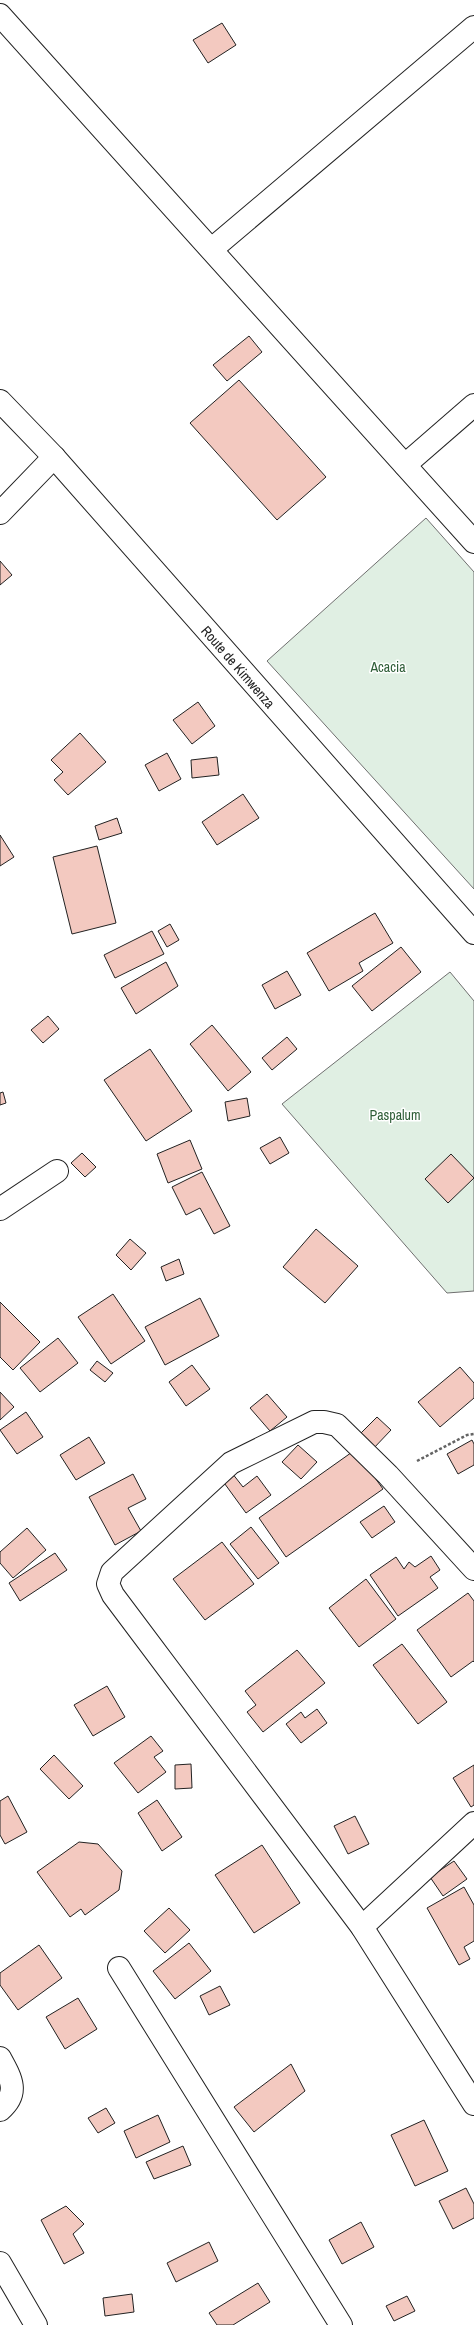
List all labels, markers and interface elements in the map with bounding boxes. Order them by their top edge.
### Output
street label: Route de Kimwenza [197,622,279,712]
park label: Acacia [369,658,406,676]
park label: Paspalum [369,1106,421,1124]

